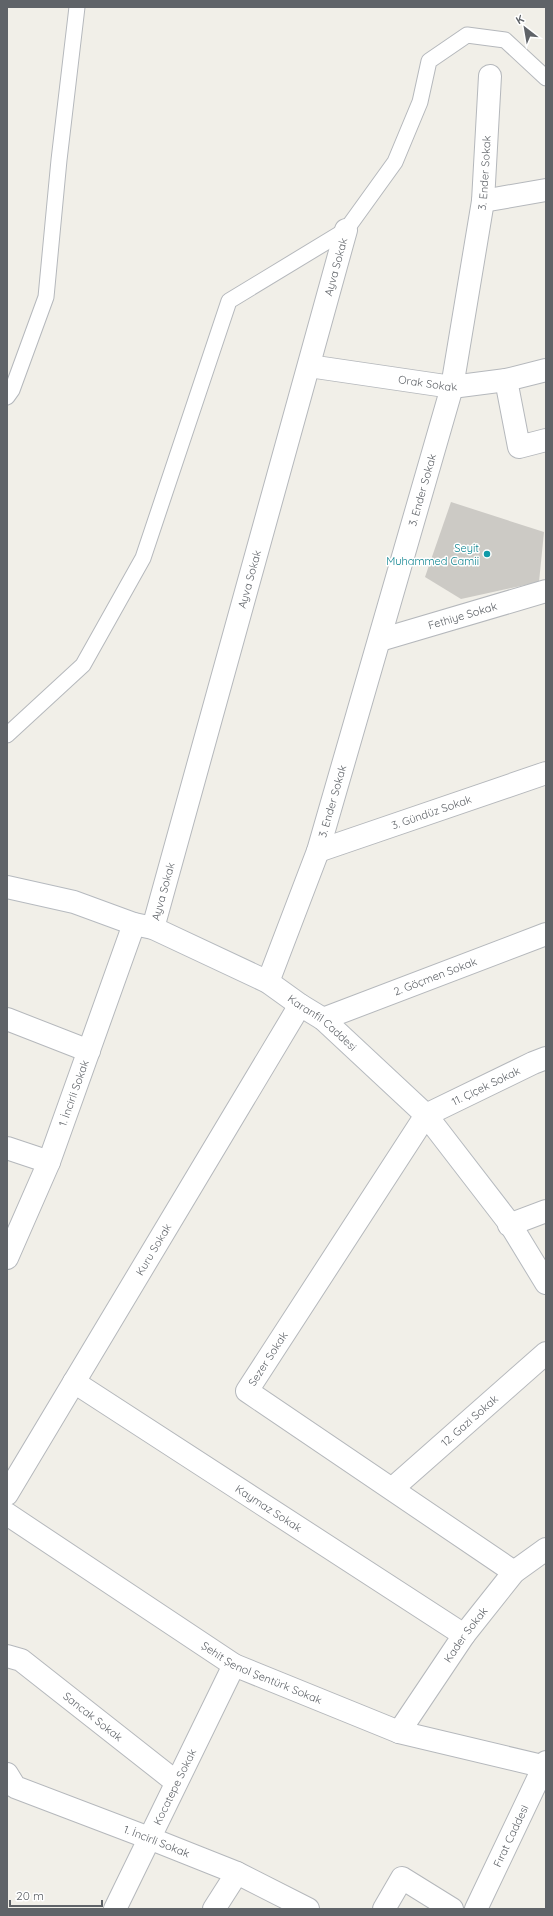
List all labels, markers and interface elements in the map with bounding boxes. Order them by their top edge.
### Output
north arrow [505,8,545,48]
text: K [513,12,527,27]
street label: 3. Ender Sokak [475,135,494,211]
street label: Ayva Sokak [321,236,351,298]
street label: Orak Sokak [397,372,458,394]
street label: 3. Ender Sokak [405,452,439,528]
place label: Seyit Muhammed Camii [386,541,479,568]
street label: Ayva Sokak [235,548,264,610]
marker: Seyit Muhammed Camii [482,549,492,559]
street label: Fethiye Sokak [426,599,499,632]
street label: 3. Ender Sokak [315,763,349,839]
street label: 3. Gündüz Sokak [390,792,474,832]
street label: Ayva Sokak [148,861,178,922]
street label: 2. Göçmen Sokak [392,954,479,998]
street label: Karanfil Caddesi [285,991,360,1054]
street label: 1. İncirli Sokak [55,1058,92,1128]
street label: 11. Çiçek Sokak [449,1063,523,1109]
street label: Kuru Sokak [132,1221,175,1278]
street label: Sezer Sokak [245,1329,291,1389]
street label: 12. Gazi Sokak [438,1392,501,1449]
street label: Kaymaz Sokak [233,1482,305,1535]
street label: Kader Sokak [441,1604,491,1665]
street label: Şehit Şenol Şentürk Sokak [199,1638,324,1707]
street label: Sancak Sokak [60,1689,125,1744]
street label: Kocatepe Sokak [150,1746,199,1827]
street label: Fırat Caddesi [490,1803,532,1869]
street label: 1. İncirli Sokak [122,1822,192,1861]
scale bar [10,1882,102,1908]
text: 20 m [16,1888,44,1903]

